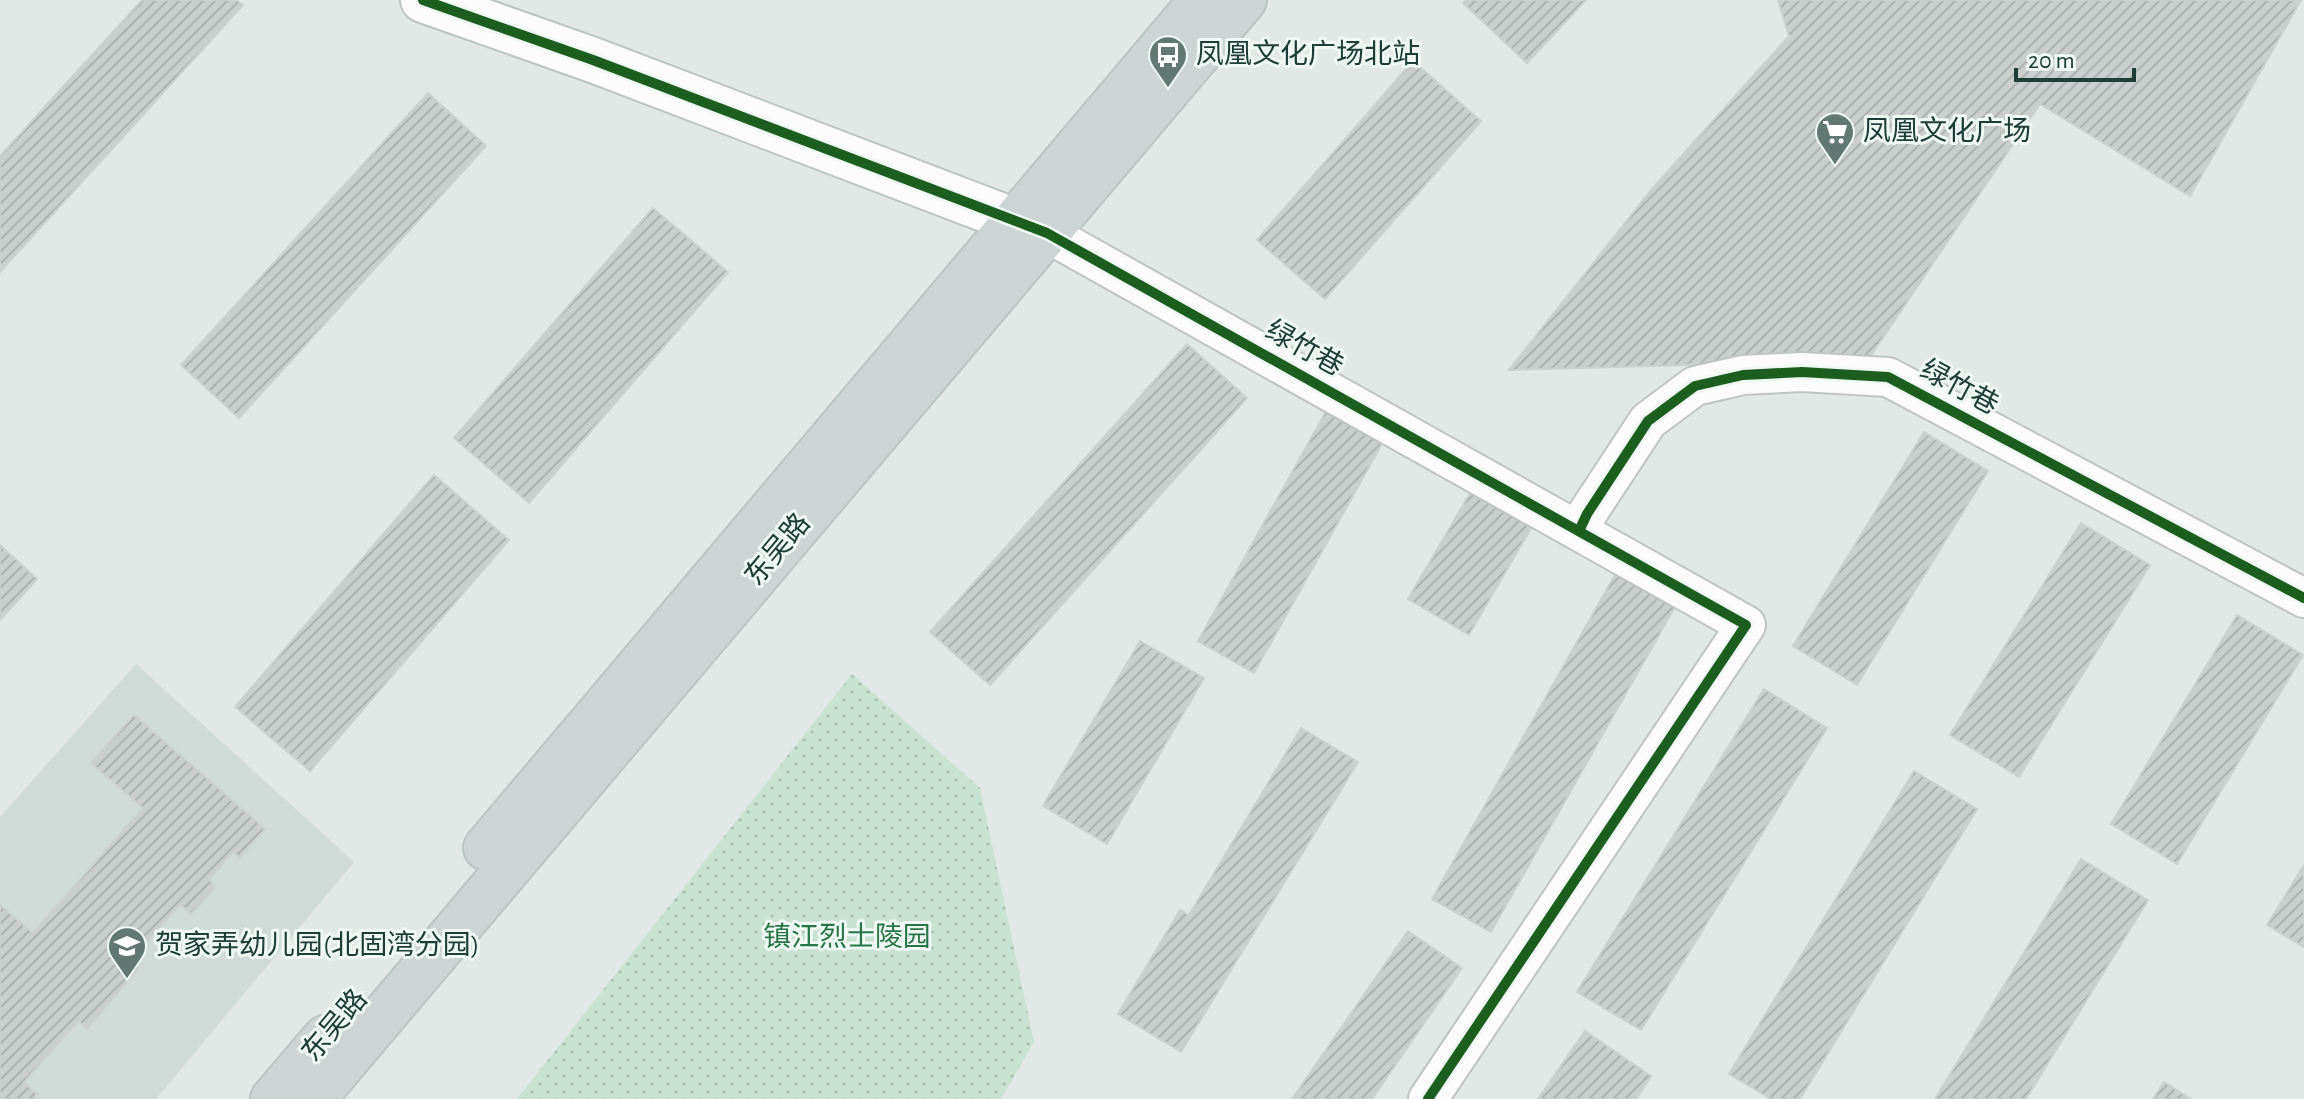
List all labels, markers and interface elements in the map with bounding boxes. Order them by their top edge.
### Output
scale bar [2016,32,2134,82]
bus stop icon: 凤凰文化广场北站 [1147,34,1189,89]
place label: 凤凰文化广场北站 [1196,39,1420,69]
text: 20 m [2028,49,2075,73]
supermarket icon: 凤凰文化广场 [1814,111,1856,166]
place label: 凤凰文化广场 [1863,116,2031,146]
street label: 绿竹巷 [1260,315,1348,382]
street label: 绿竹巷 [1915,354,2004,420]
street label: 东吴路 [739,508,816,591]
park label: 镇江烈士陵园 [763,922,931,952]
school or university icon: 贺家弄幼儿园(北固湾分园) [106,925,148,980]
place label: 贺家弄幼儿园(北固湾分园) [155,930,480,960]
street label: 东吴路 [296,984,373,1067]

